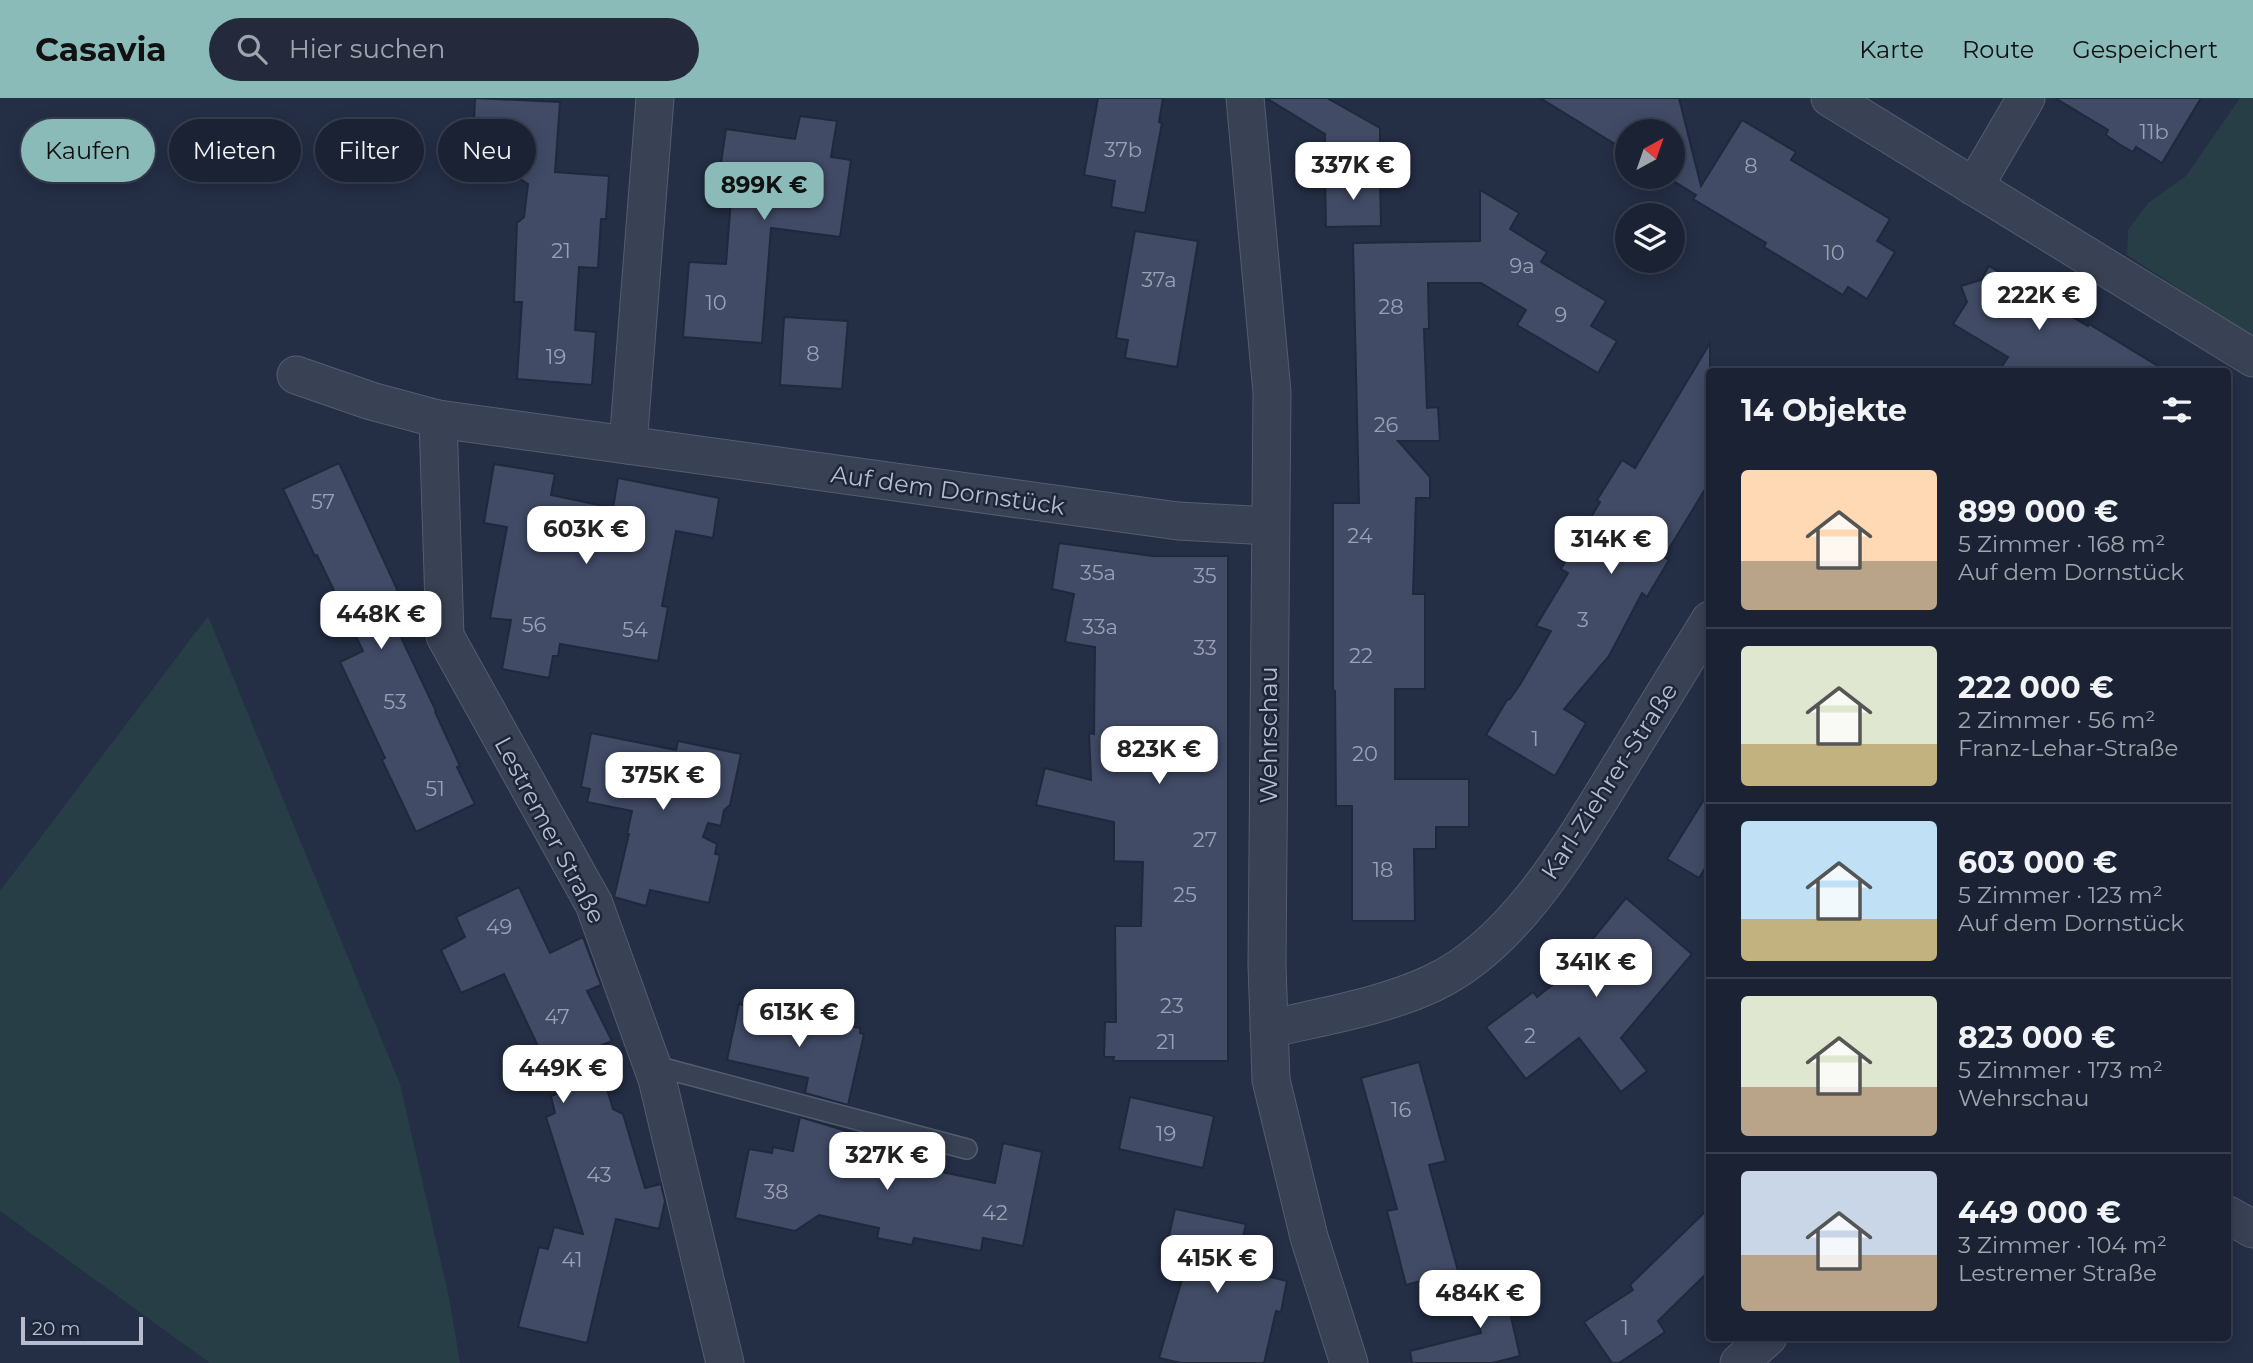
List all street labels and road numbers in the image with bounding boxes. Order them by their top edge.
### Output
street label: Auf dem Dornstück [829,459,1067,521]
street label: Wehrschau [1254,666,1283,804]
street label: Karl-Ziehrer-Straße [1535,677,1683,885]
street label: Lestremer Straße [489,732,611,928]

